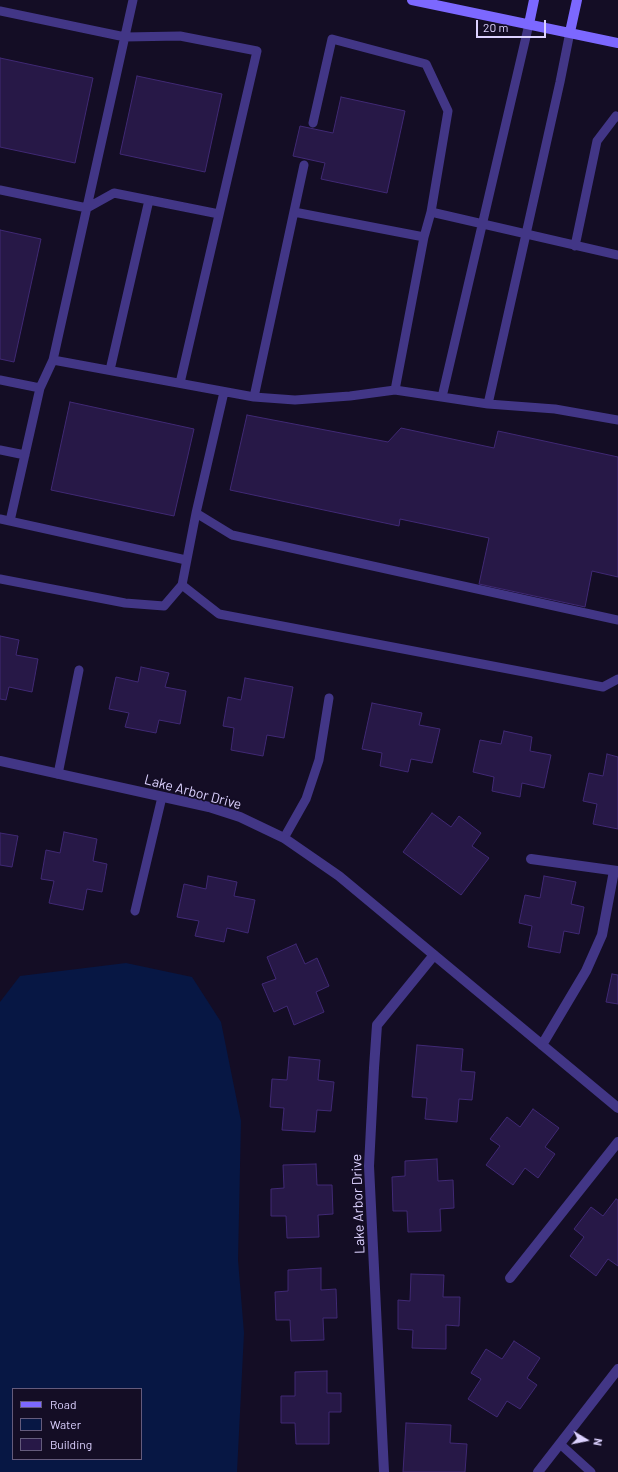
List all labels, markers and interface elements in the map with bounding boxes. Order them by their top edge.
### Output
scale bar [478,12,548,38]
text: 20 m [483,20,509,34]
street label: Lake Arbor Drive [143,771,243,813]
street label: Lake Arbor Drive [348,1154,368,1254]
legend [12,1388,142,1460]
text: Road [50,1397,77,1411]
text: Water [50,1417,81,1431]
north arrow [566,1420,606,1460]
text: Building [50,1437,92,1451]
text: N [591,1437,605,1447]

